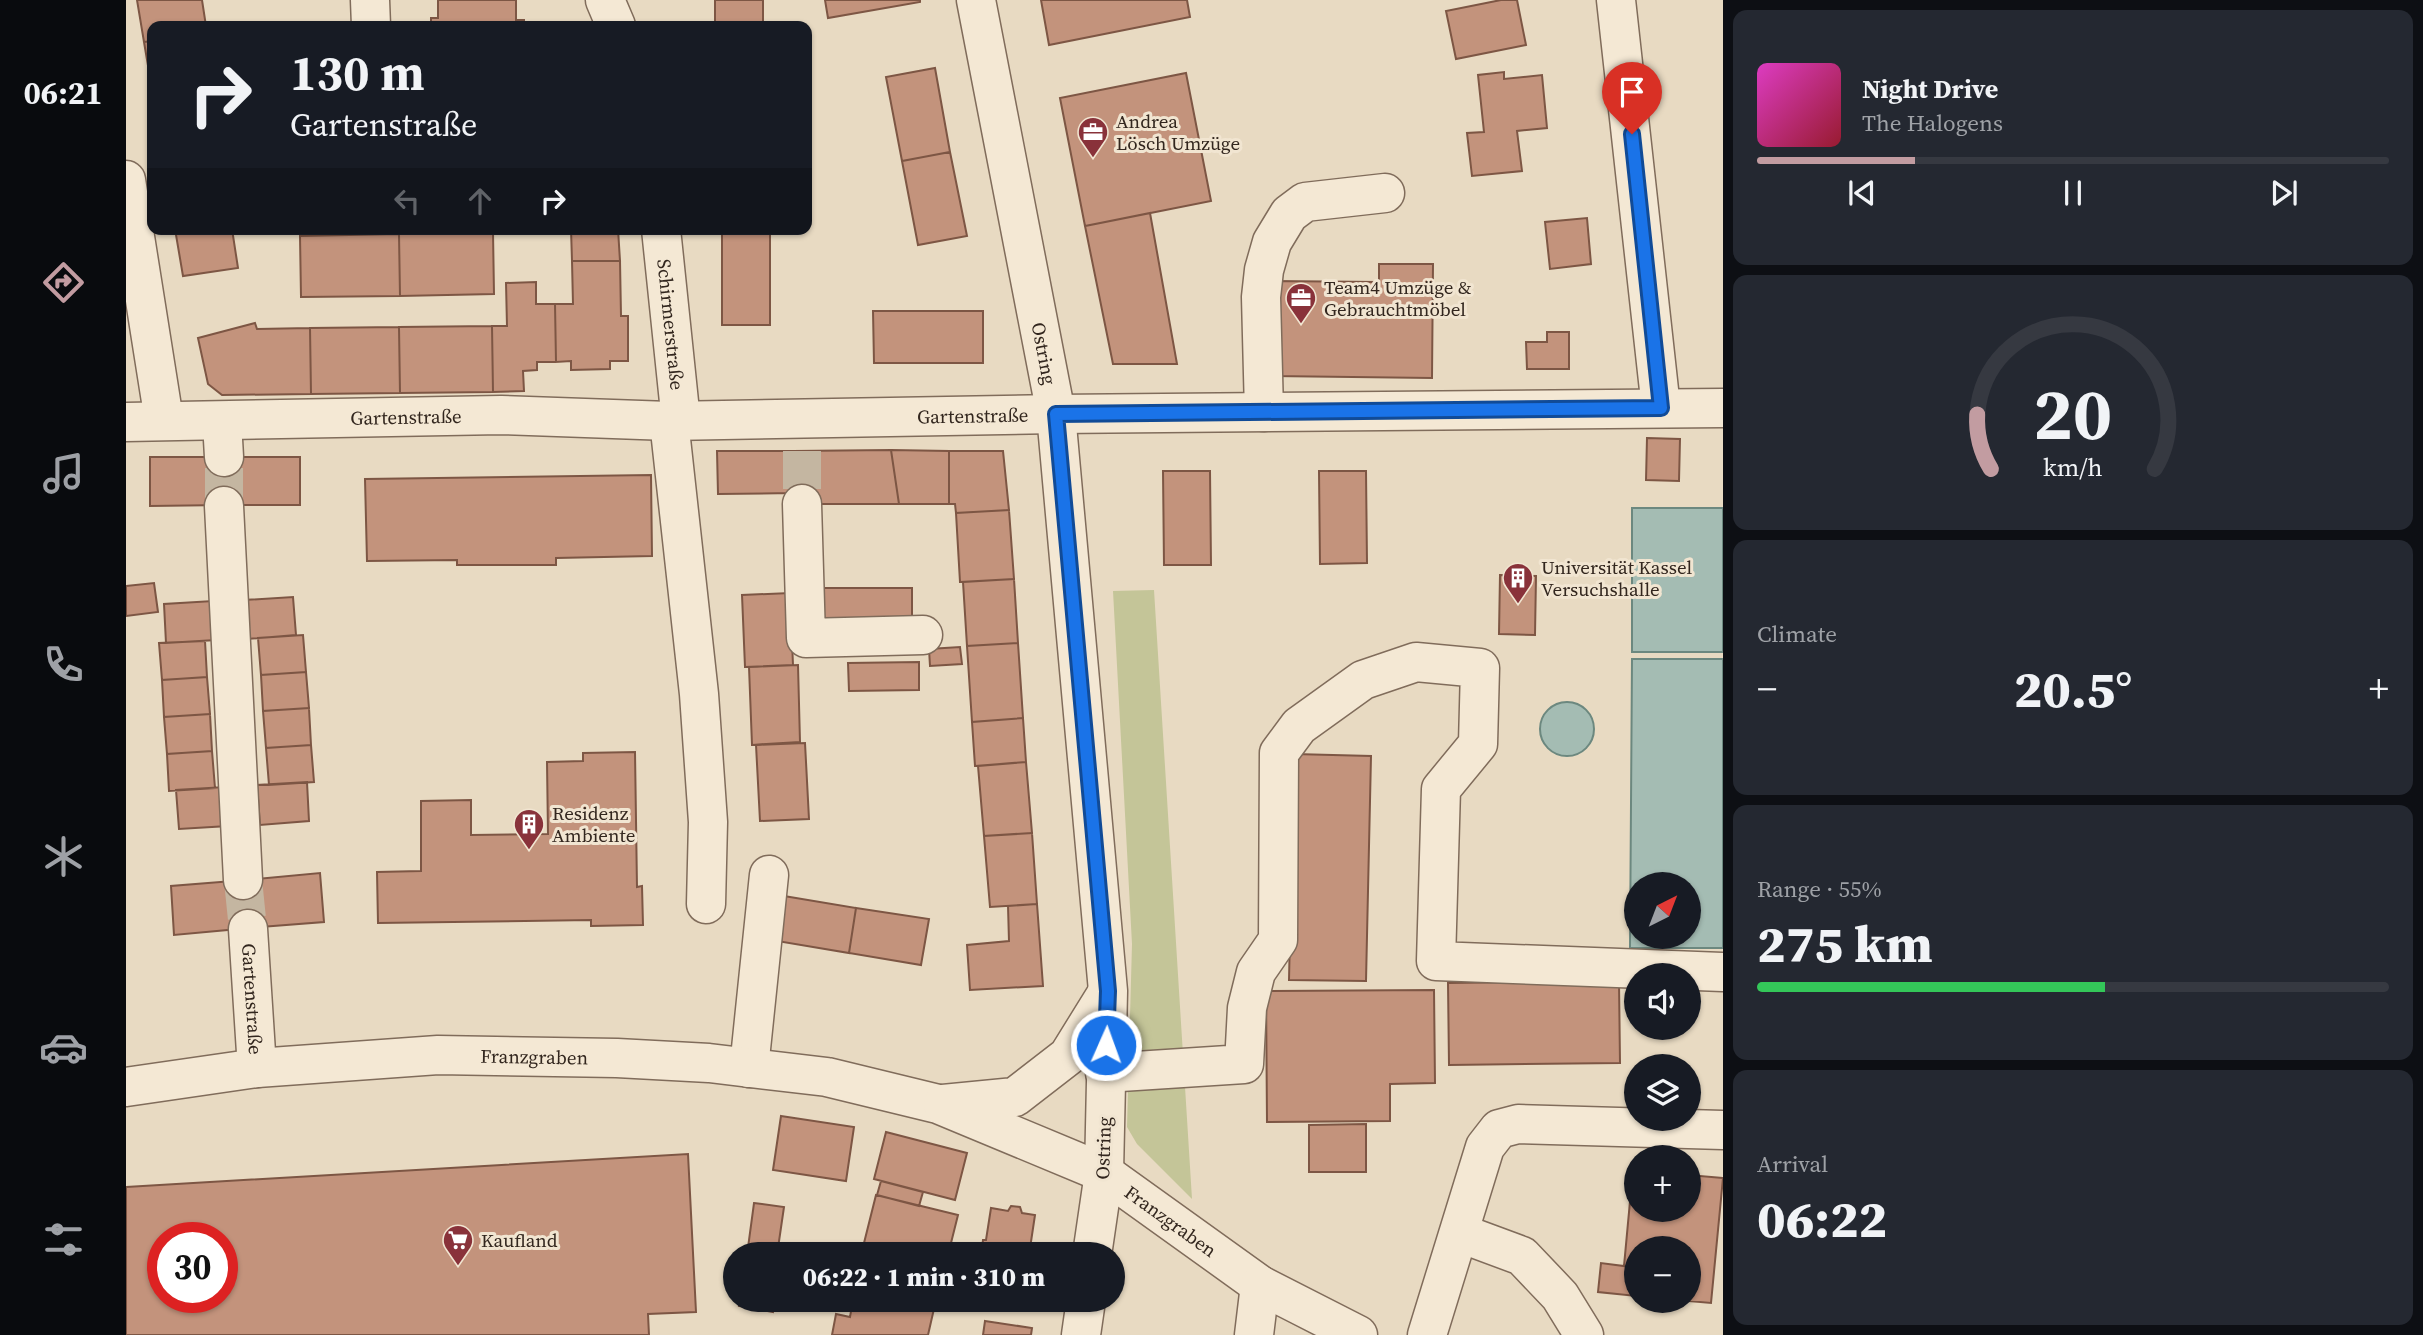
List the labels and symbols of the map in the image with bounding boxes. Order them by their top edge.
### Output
pin [1602,62,1662,134]
place label: Andrea Lösch Umzüge [1116,108,1240,156]
office icon: Andrea Lösch Umzüge [1076,115,1110,159]
street label: Schirmerstraße [651,258,691,391]
place label: Team4 Umzüge & Gebrauchtmöbel [1324,274,1472,322]
office icon: Team4 Umzüge & Gebrauchtmöbel [1284,281,1318,325]
street label: Ostring [1026,320,1063,387]
street label: Gartenstraße [917,402,1029,430]
street label: Gartenstraße [350,403,462,431]
place label: Universität Kassel Versuchshalle [1541,554,1692,602]
building icon: Universität Kassel Versuchshalle [1501,561,1535,605]
place label: Residenz Ambiente [552,800,635,848]
building icon: Residenz Ambiente [512,807,546,851]
north arrow [1624,872,1701,948]
street label: Gartenstraße [236,943,269,1055]
position arrow [1069,1008,1143,1082]
street label: Franzgraben [480,1043,588,1071]
street label: Ostring [1089,1116,1117,1180]
street label: Franzgraben [1119,1179,1222,1263]
speed limit sign: 30 [147,1222,238,1313]
supermarket icon: Kaufland [441,1223,475,1267]
place label: Kaufland [481,1227,558,1253]

